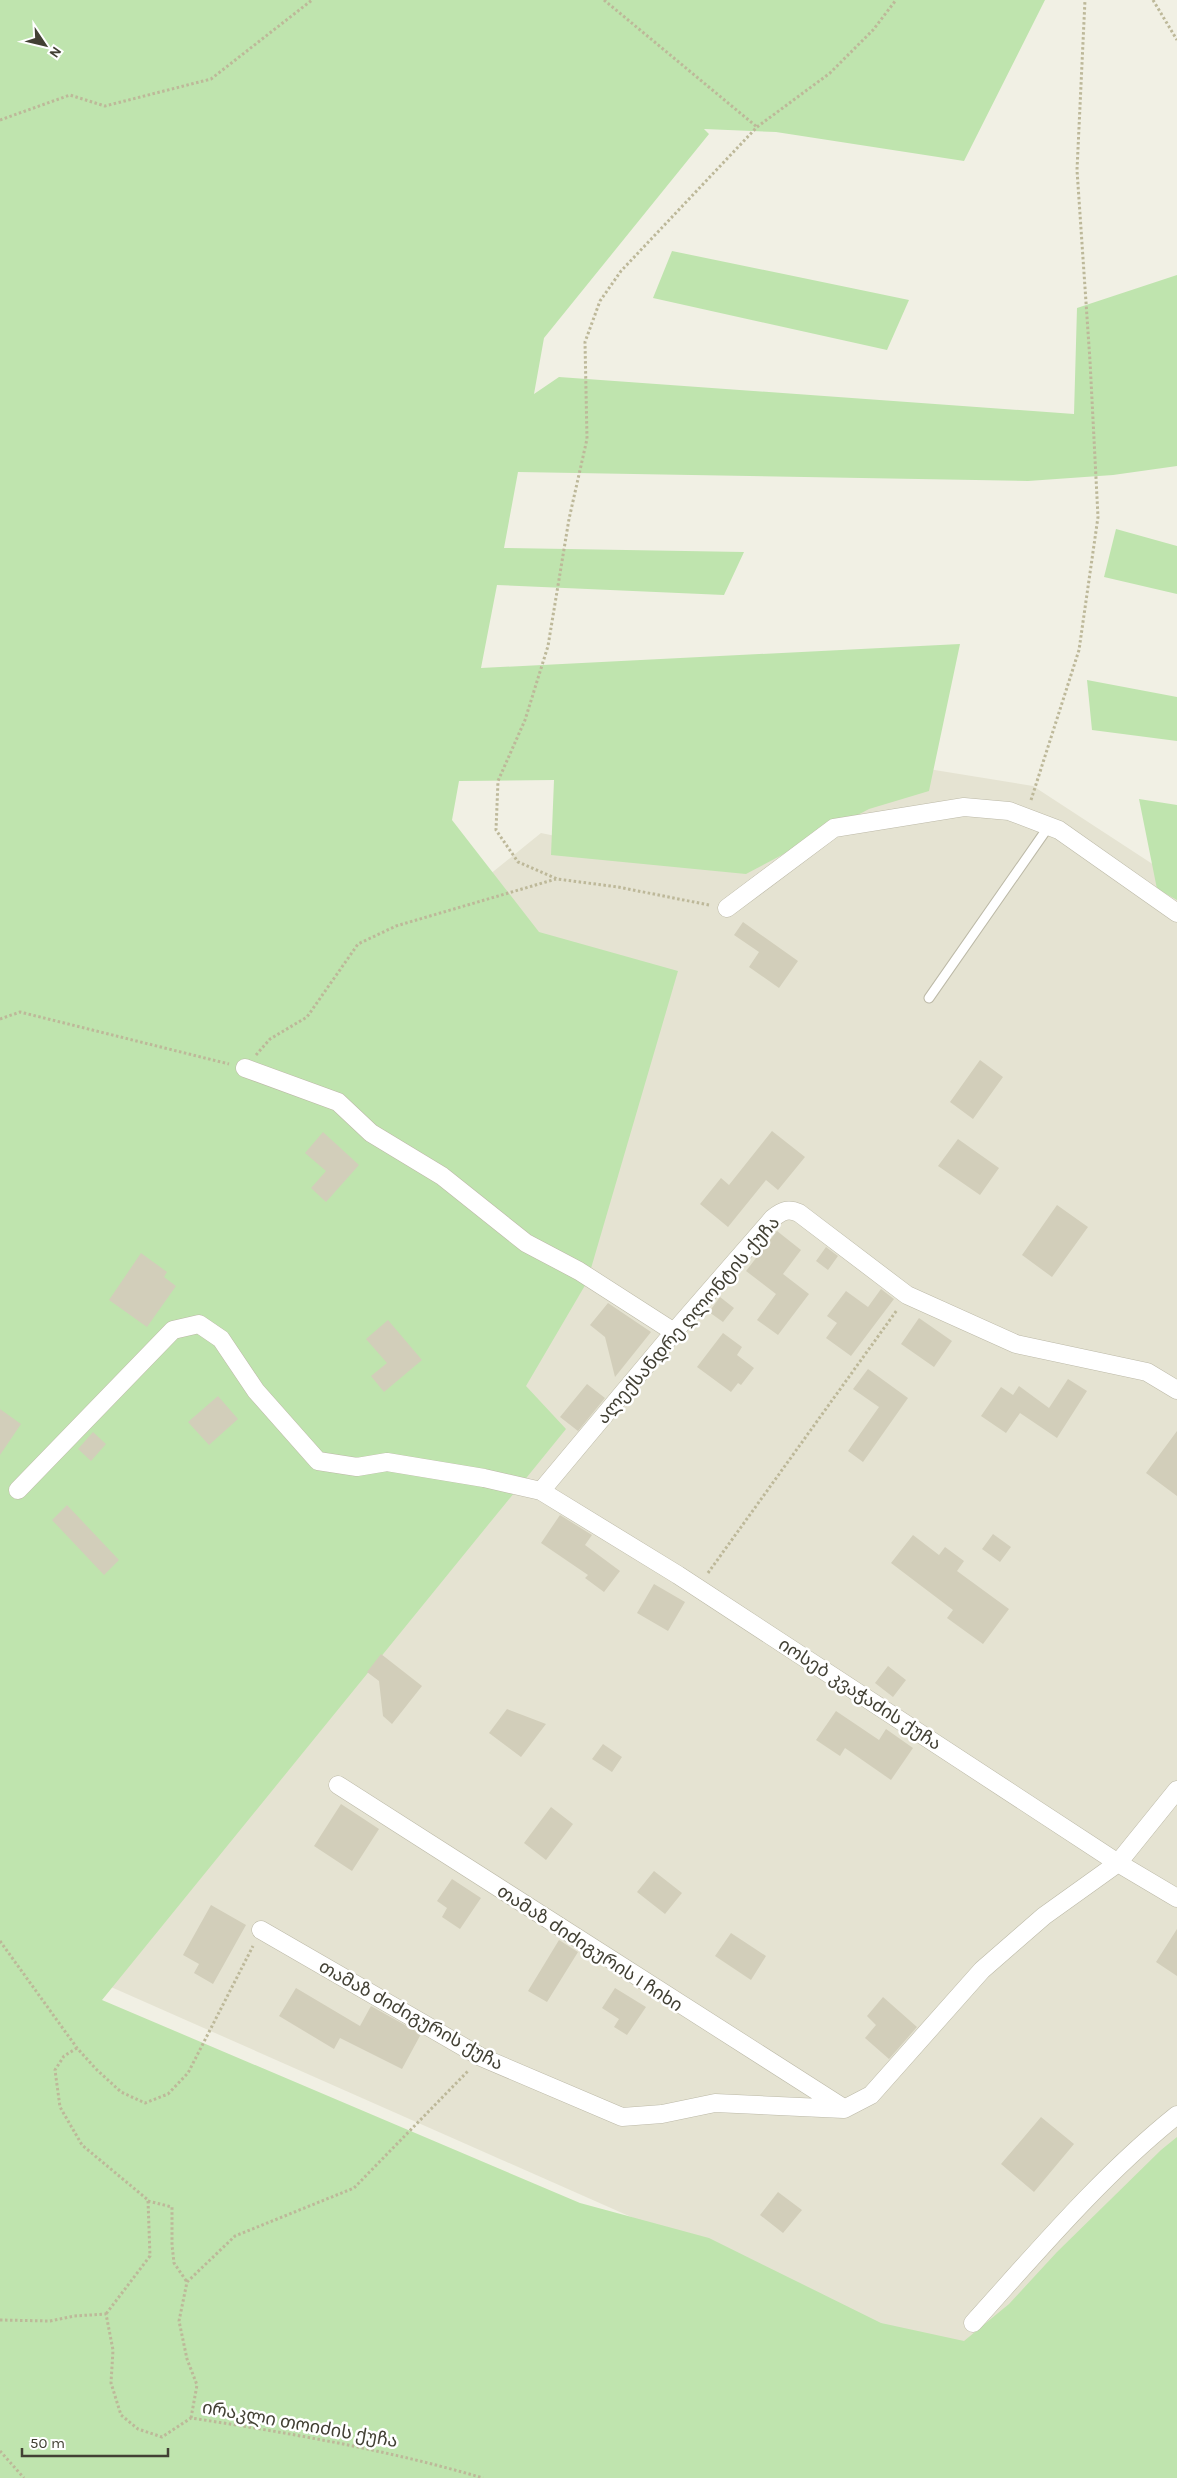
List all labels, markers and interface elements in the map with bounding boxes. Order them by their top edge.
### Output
north arrow [20,20,70,70]
text: N [45,43,65,61]
street label: ალექსანდრე ღლონტის ქუჩა [592,1212,784,1428]
street label: იოსებ კვაჭაძის ქუჩა [774,1633,946,1755]
street label: თამაზ ძიძიგურის I ჩიხი [493,1880,687,2016]
street label: თამაზ ძიძიგურის ქუჩა [315,1955,507,2075]
street label: ირაკლი თოიძის ქუჩა [201,2396,399,2452]
scale bar [22,2426,169,2458]
text: 50 m [30,2434,65,2452]

